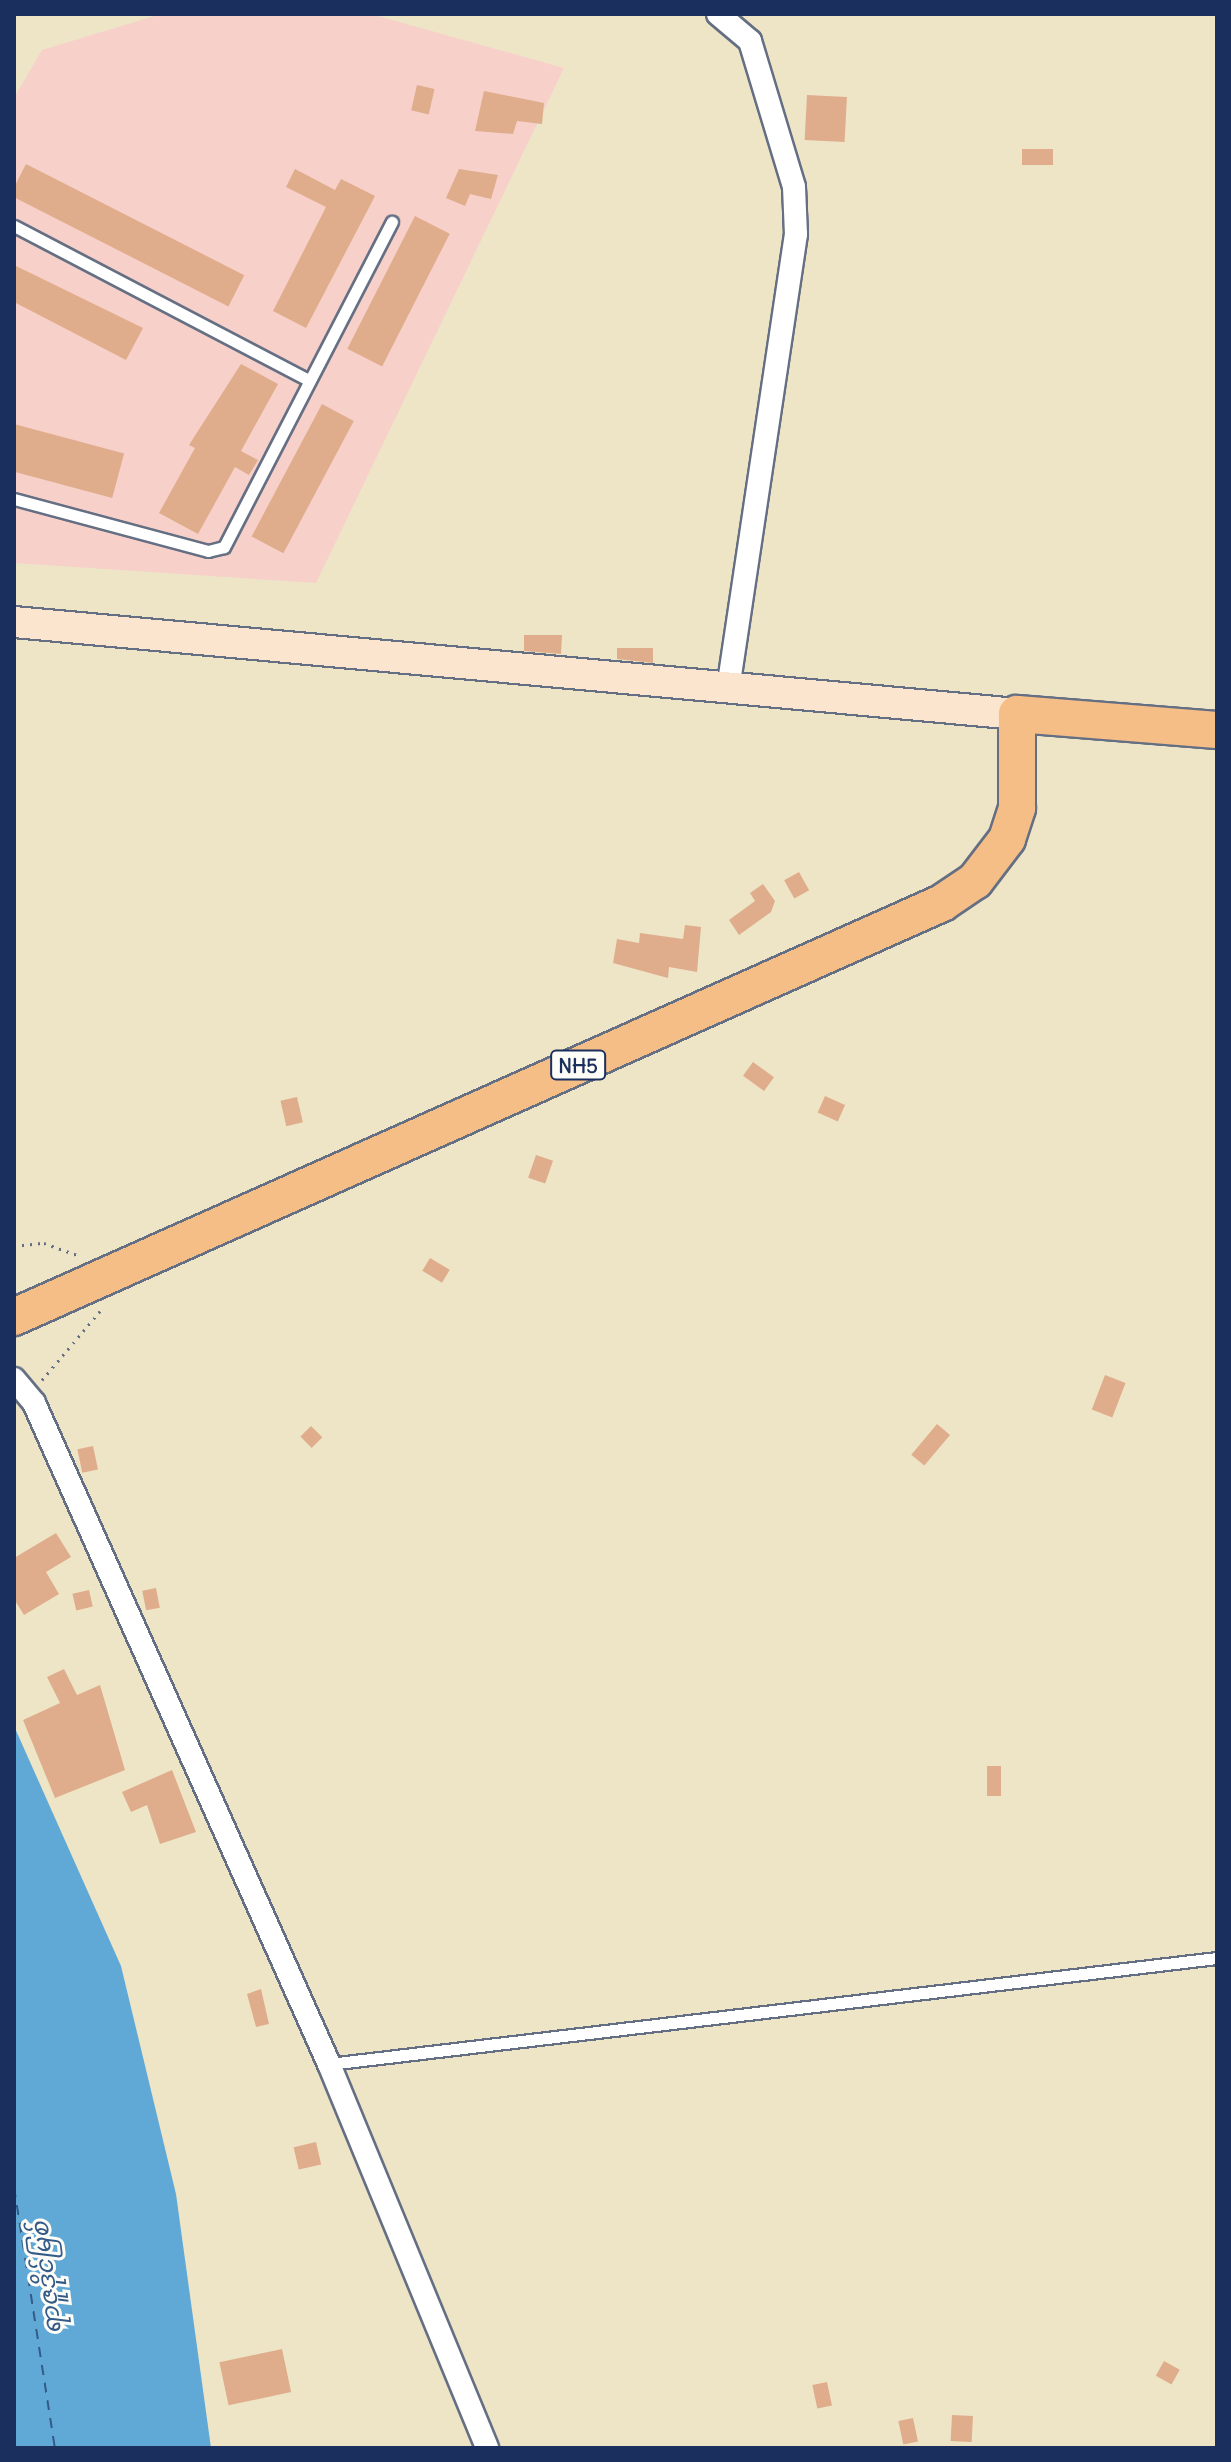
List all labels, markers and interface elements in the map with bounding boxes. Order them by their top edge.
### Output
road number: NH5 [550,1049,606,1081]
water label: ရာဇူဒိုင်မြစ် [25,2220,67,2336]

